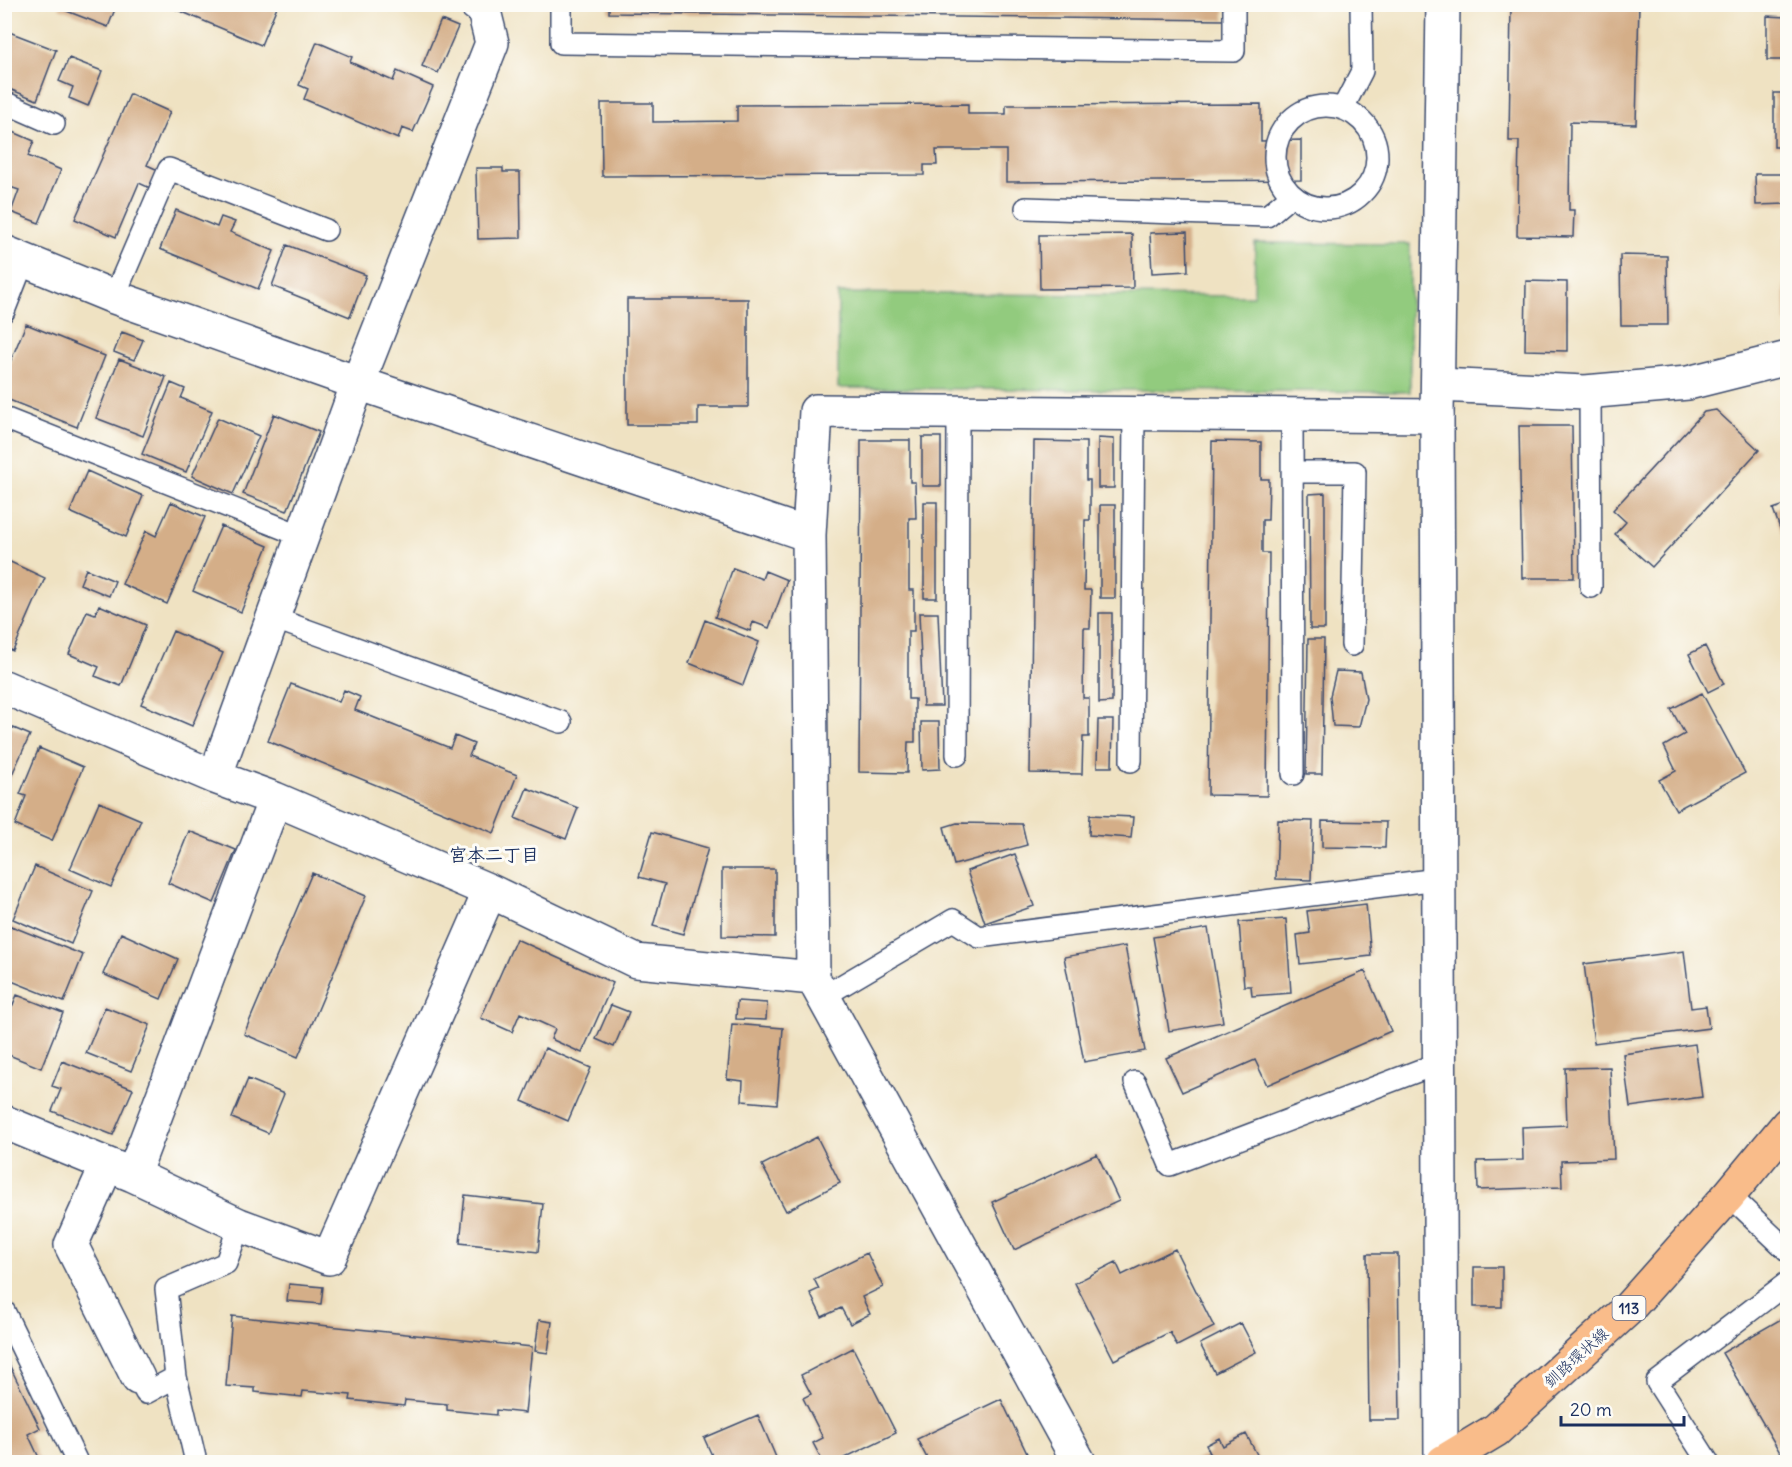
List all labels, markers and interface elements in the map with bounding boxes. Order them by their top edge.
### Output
district label: 宮本二丁目 [449,843,539,866]
road number: 113 [1612,1296,1646,1320]
street label: 釧路環状線 [1540,1323,1612,1391]
scale bar [1561,1389,1684,1427]
text: 20 m [1570,1398,1612,1421]

